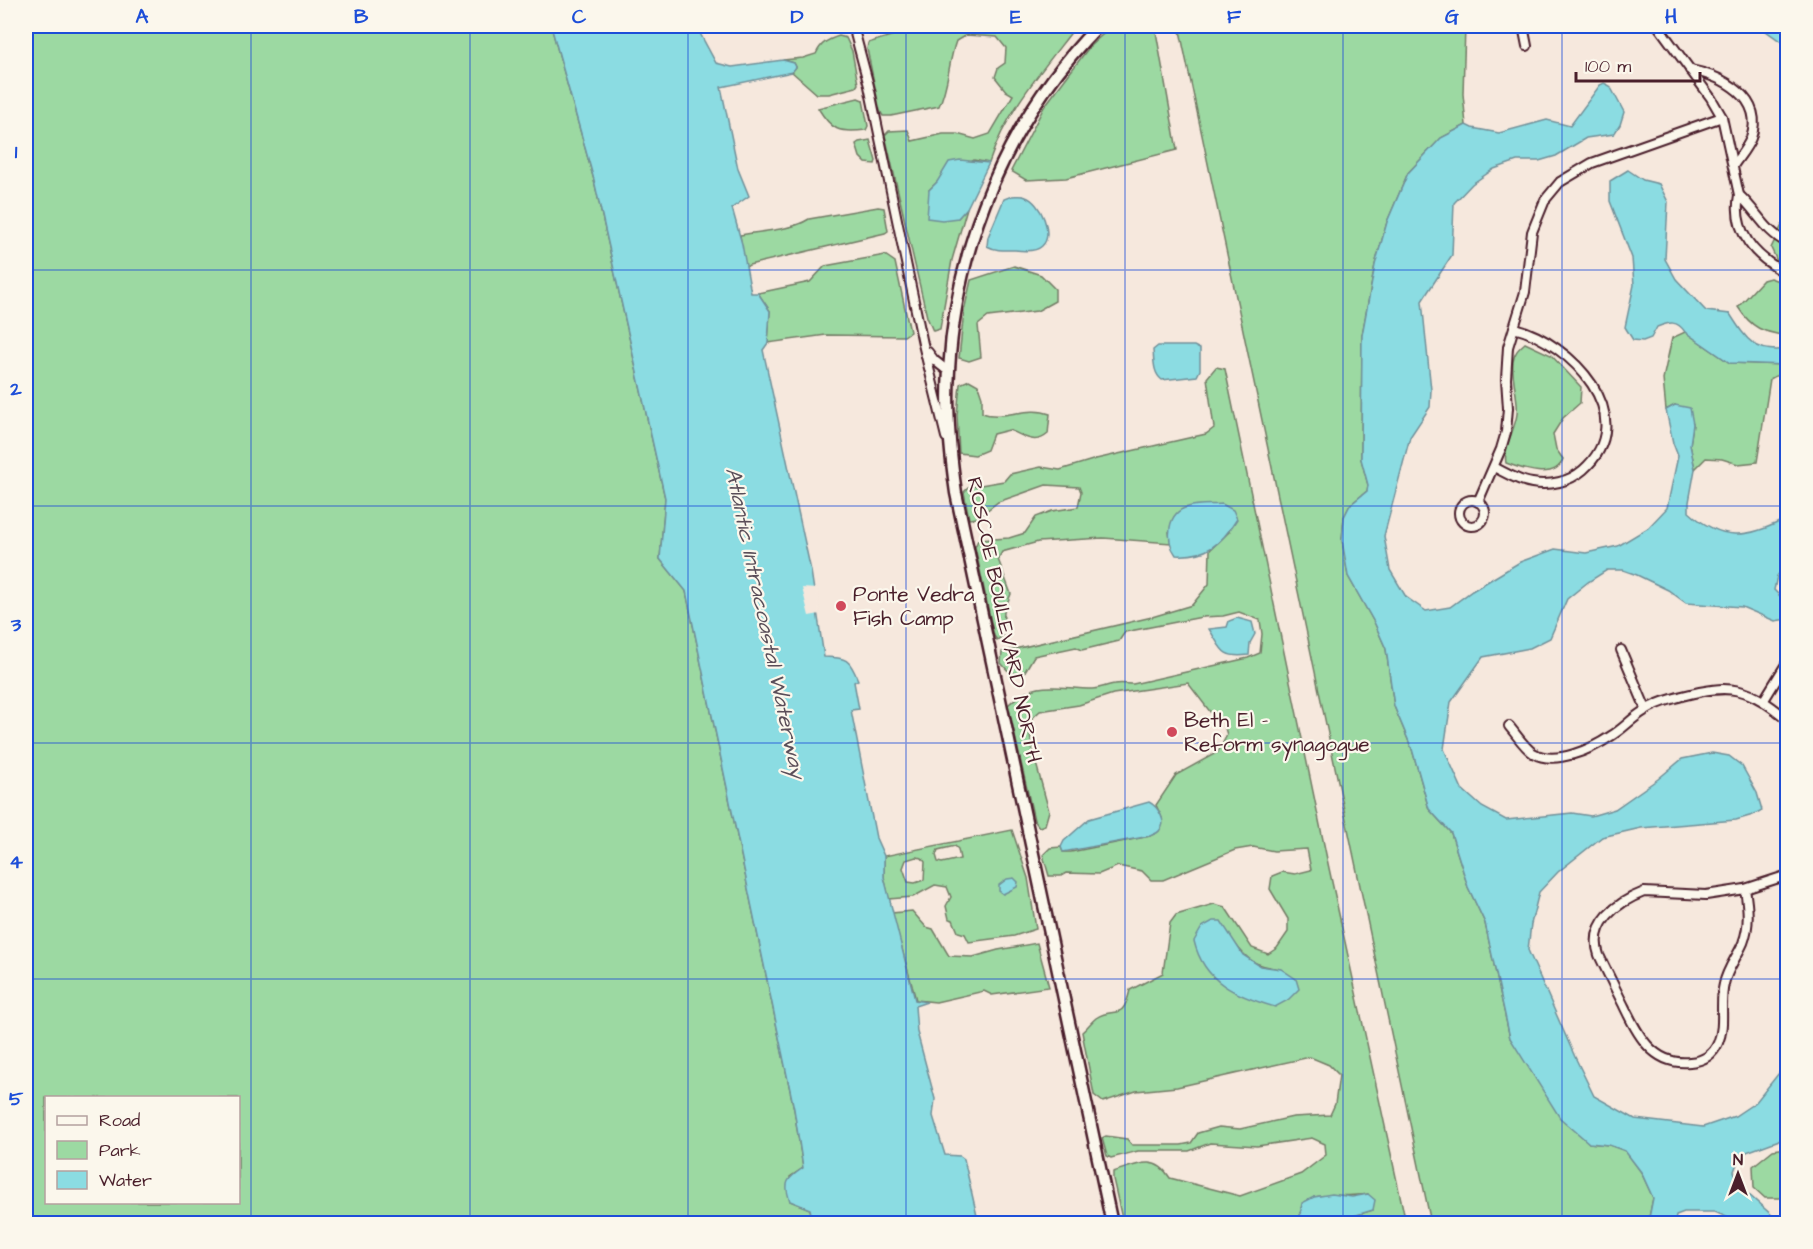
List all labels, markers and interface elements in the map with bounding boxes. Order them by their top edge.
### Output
text: A [136,3,149,31]
text: B [354,3,369,31]
text: C [572,3,587,31]
text: D [791,3,804,31]
text: E [1010,3,1022,31]
text: F [1227,3,1242,31]
text: G [1445,3,1459,31]
text: H [1665,3,1677,31]
scale bar [1576,45,1700,83]
text: 100 m [1585,54,1631,79]
text: 1 [15,138,18,166]
text: 2 [9,375,22,403]
water label: Atlantic Intracoastal Waterway [716,465,814,784]
street label: ROSCOE BOULEVARD NORTH [959,474,1049,766]
place label: Ponte Vedra Fish Camp [853,580,975,634]
marker: Ponte Vedra Fish Camp [834,599,848,613]
text: 3 [10,611,22,639]
place label: Beth El - Reform synagogue [1184,706,1370,761]
marker: Beth El - Reform synagogue [1165,725,1179,739]
text: 4 [9,848,23,876]
text: 5 [9,1085,24,1113]
legend [45,1096,240,1204]
text: Road [99,1108,140,1133]
text: Park [99,1138,141,1163]
north arrow [1708,1144,1768,1204]
text: N [1733,1149,1743,1171]
text: Water [99,1168,152,1193]

